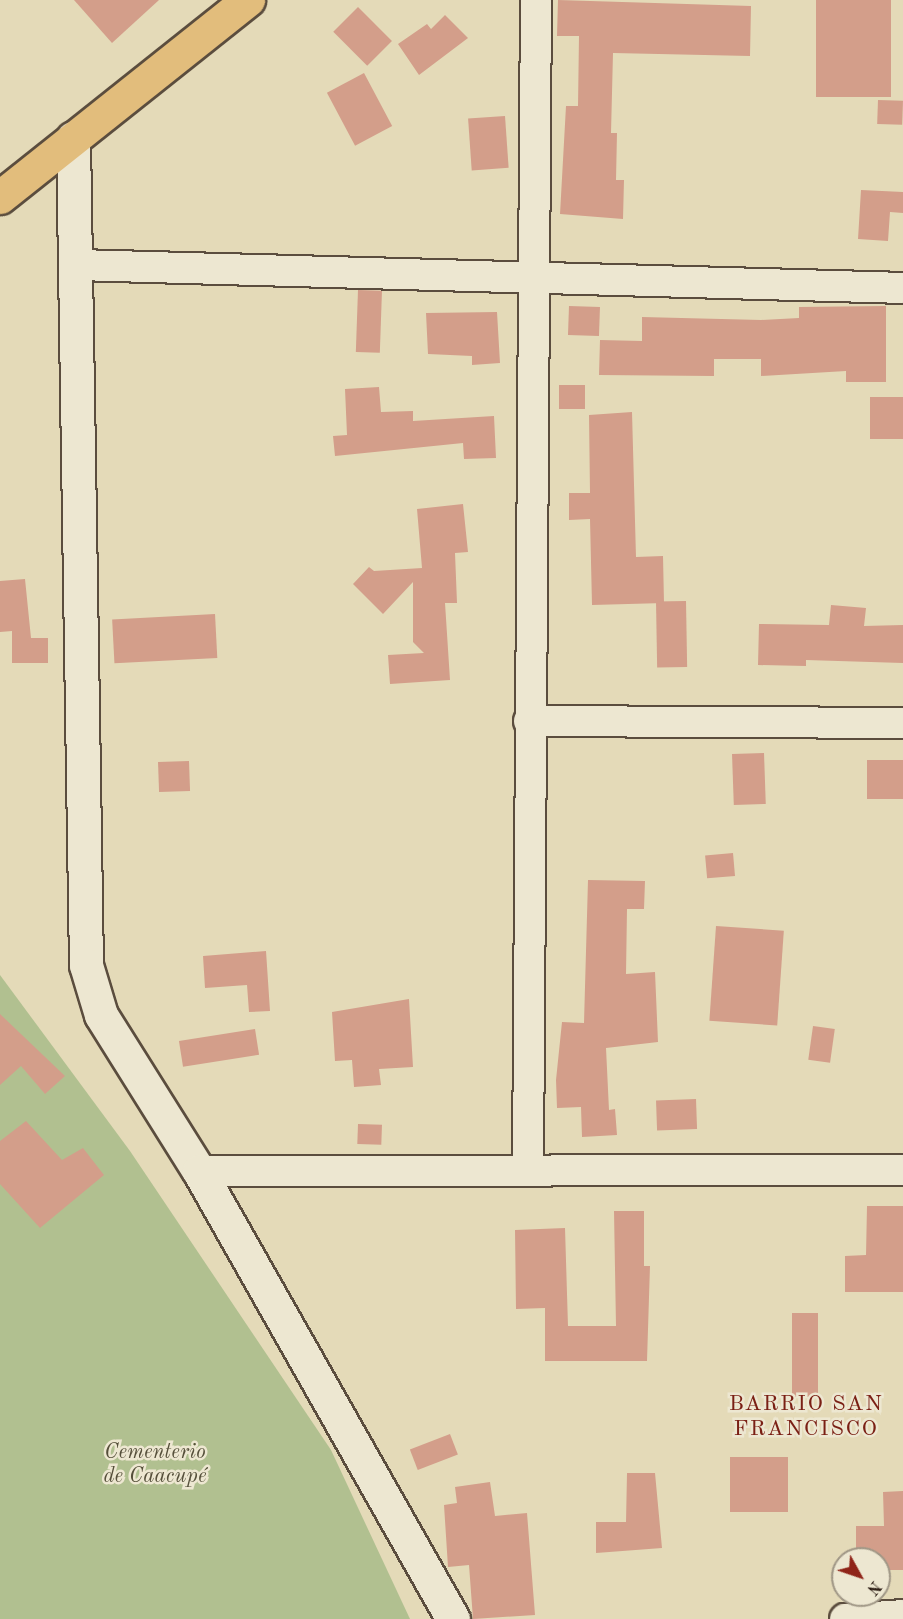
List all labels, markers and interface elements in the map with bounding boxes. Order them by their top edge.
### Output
district label: BARRIO SAN FRANCISCO [729,1391,883,1442]
park label: Cementerio de Caacupé [103,1440,207,1490]
north arrow [831,1547,891,1607]
text: N [863,1577,883,1597]

